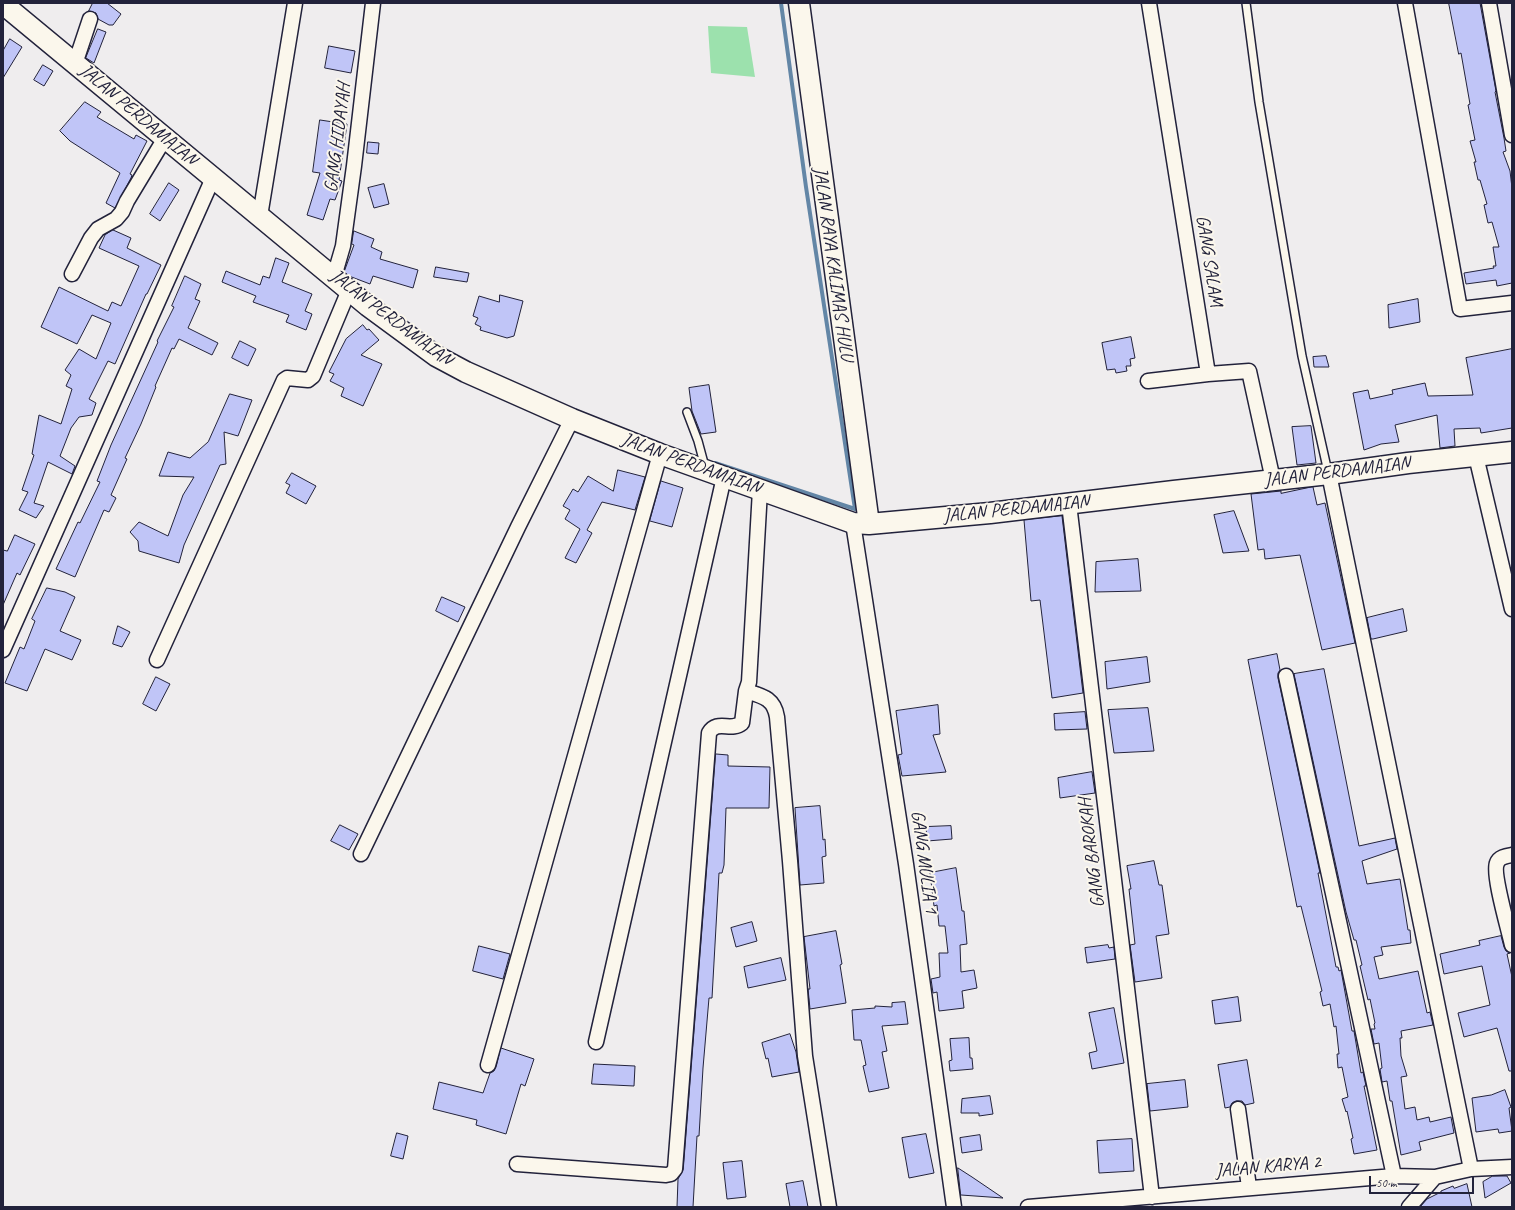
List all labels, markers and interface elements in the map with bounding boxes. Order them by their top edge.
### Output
street label: JALAN PERDAMAIAN [75,59,201,171]
street label: GANG HIDAYAH [320,82,356,194]
street label: JALAN RAYA KALIMAS HULU [808,166,858,362]
street label: GANG SALAM [1191,214,1227,308]
street label: JALAN PERDAMAIAN [326,265,456,371]
street label: JALAN PERDAMAIAN [618,428,764,500]
street label: JALAN PERDAMAIAN [1263,452,1411,492]
street label: JALAN PERDAMAIAN [942,490,1090,528]
street label: GANG BAROKAH [1074,797,1110,909]
street label: GANG MULIA 1 [905,809,943,915]
street label: JALAN KARYA 2 [1214,1151,1322,1183]
scale bar [1371,1168,1476,1194]
text: 50 m [1376,1175,1396,1191]

